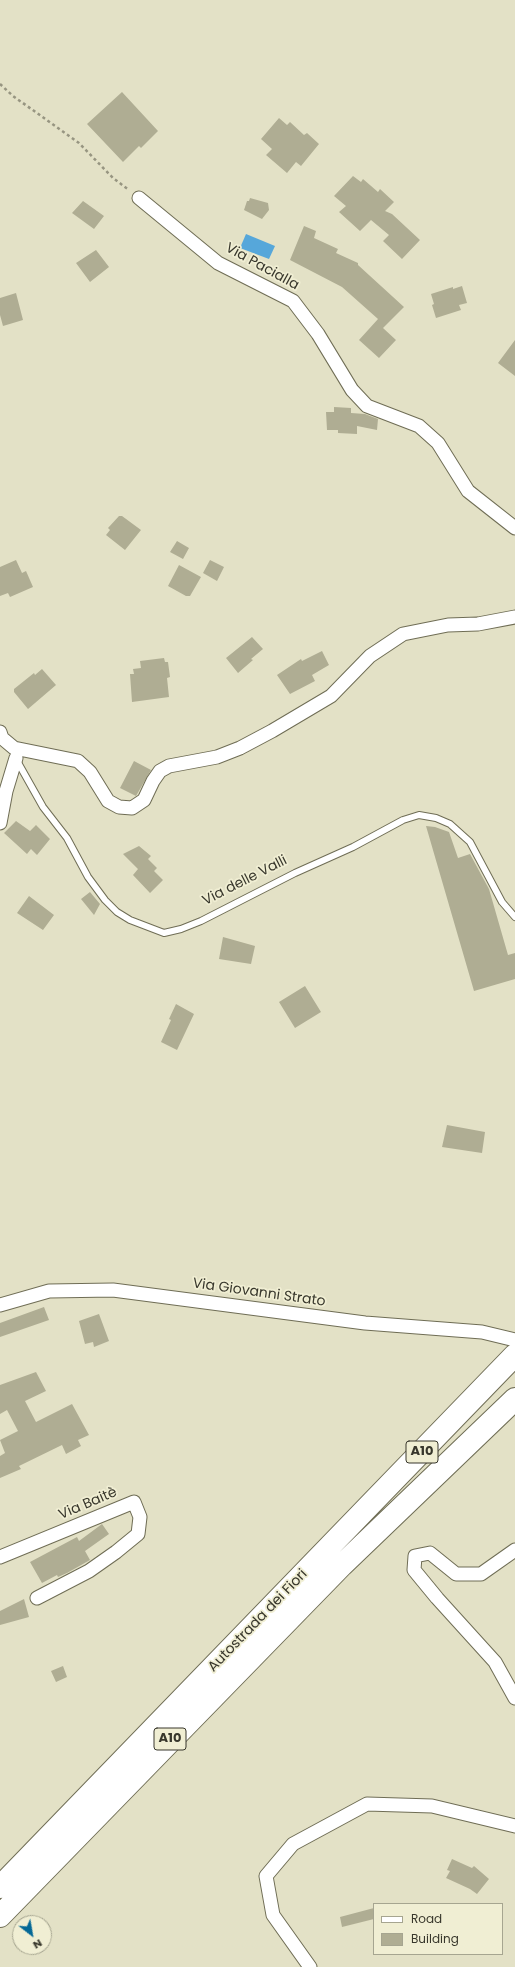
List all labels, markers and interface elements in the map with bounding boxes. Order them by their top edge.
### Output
street label: Via Pacialla [222,240,302,294]
street label: Via delle Valli [200,852,290,910]
street label: Via Giovanni Strato [192,1275,326,1311]
road number: A10 [406,1441,438,1463]
street label: Via Baitè [56,1484,120,1524]
street label: Autostrada dei Fiori [205,1566,311,1676]
road number: A10 [154,1728,186,1750]
legend [373,1903,503,1955]
text: Road [411,1910,442,1927]
north arrow [12,1915,52,1955]
text: Building [411,1930,459,1947]
text: N [30,1935,45,1953]

